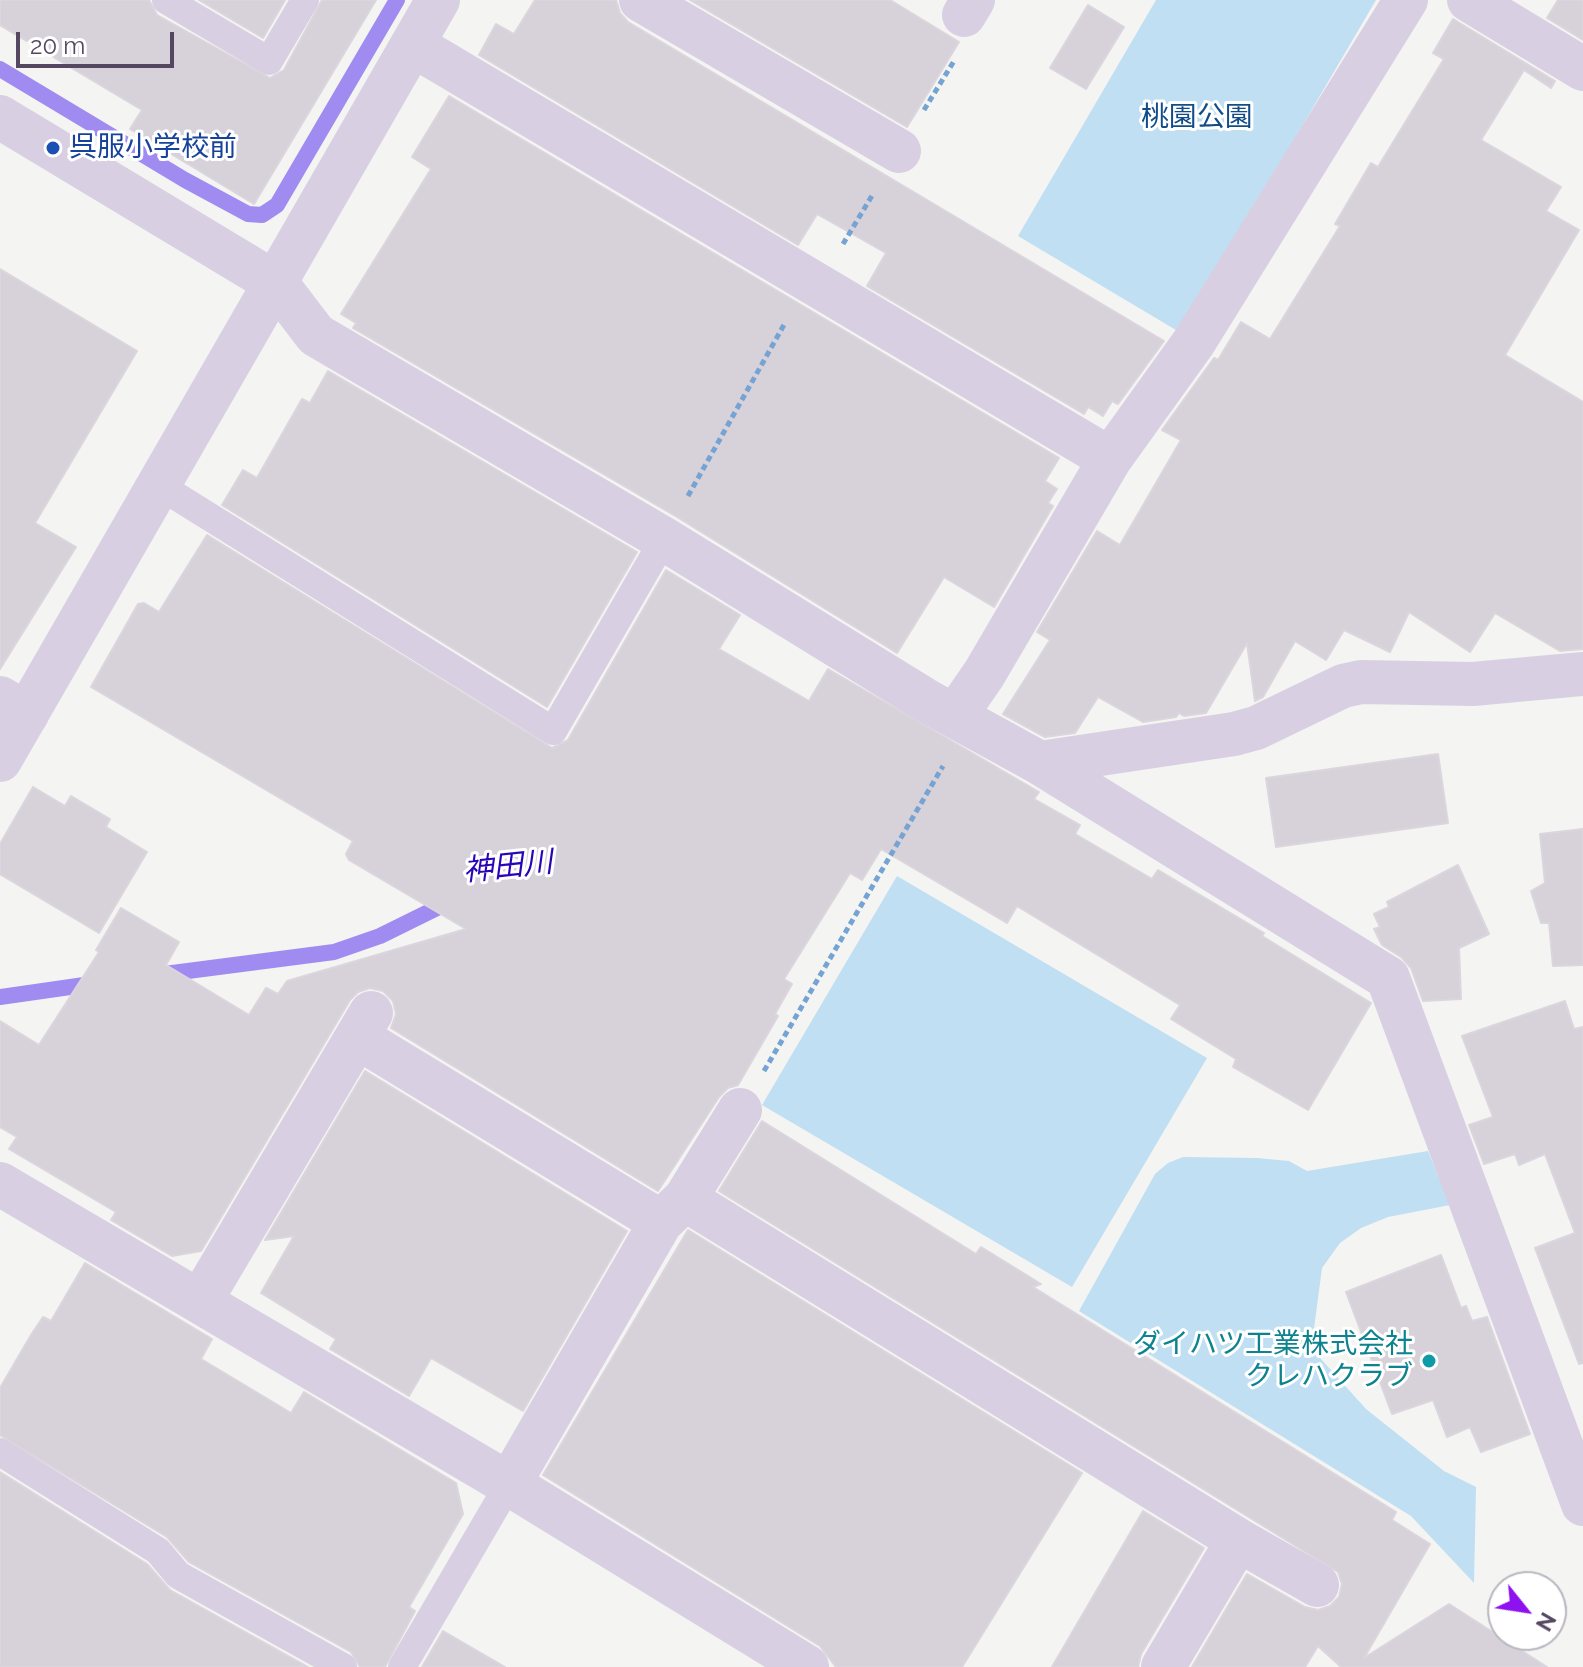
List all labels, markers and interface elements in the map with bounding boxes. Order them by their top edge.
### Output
scale bar [20,16,178,66]
text: 20 m [30,31,85,60]
park label: 桃園公園 [1141,101,1253,135]
place label: 呉服小学校前 [69,131,237,165]
marker: 呉服小学校前 [44,139,62,157]
water label: 神田川 [461,844,555,890]
place label: ダイハツ工業株式会社 クレハクラブ [1133,1328,1413,1394]
marker: ダイハツ工業株式会社 クレハクラブ [1420,1352,1438,1370]
north arrow [1487,1571,1567,1651]
text: N [1531,1608,1562,1636]

